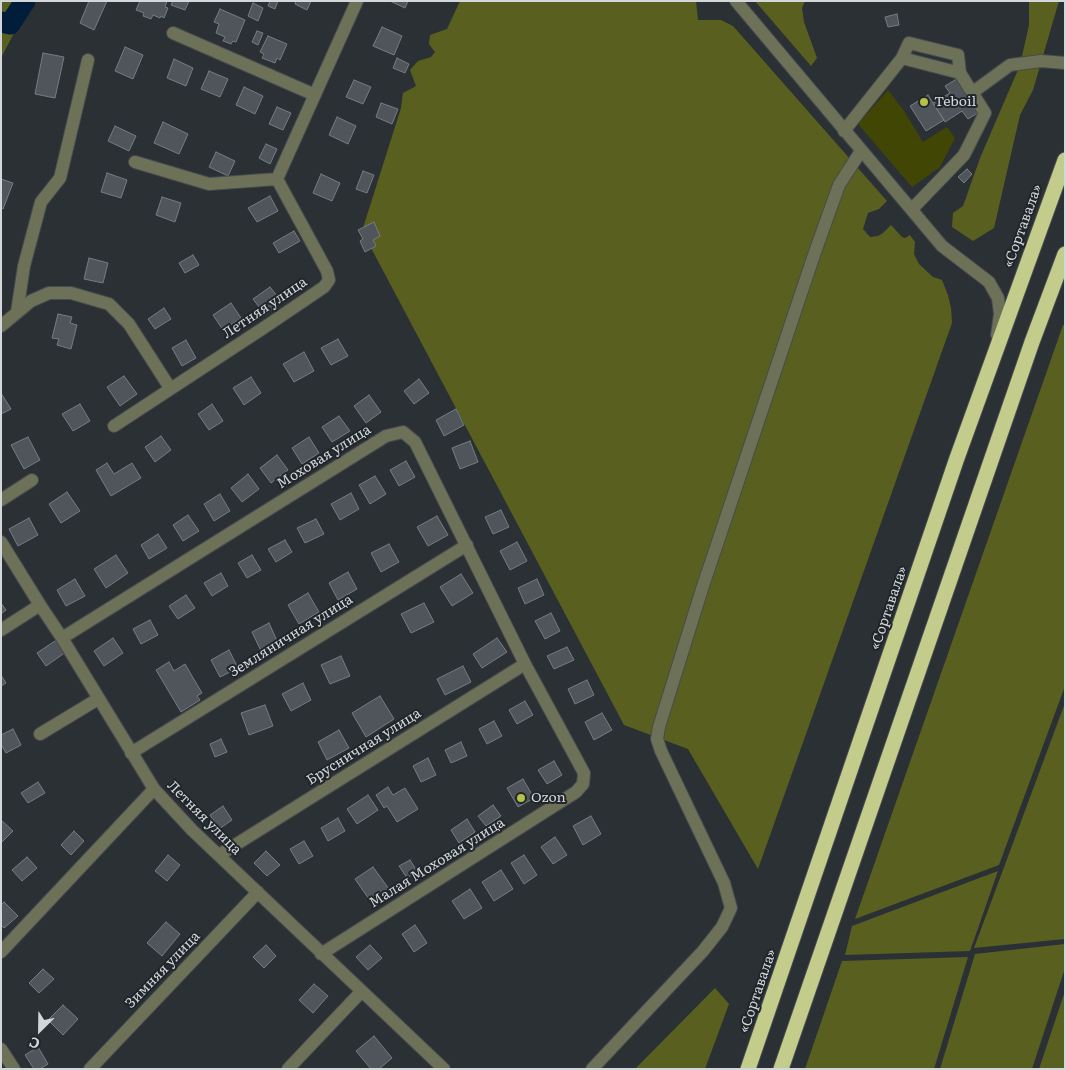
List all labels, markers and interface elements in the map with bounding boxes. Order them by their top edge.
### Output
place label: Teboil [934,94,976,110]
marker: Teboil [918,96,930,108]
street label: «Сортавала» [1000,182,1046,270]
street label: Летняя улица [220,274,310,342]
street label: Моховая улица [274,421,374,493]
street label: «Сортавала» [867,564,911,652]
street label: Земляничная улица [226,591,356,681]
street label: Брусничная улица [304,705,424,789]
street label: Летняя улица [163,777,245,859]
place label: Ozon [531,790,566,806]
marker: Ozon [515,792,527,804]
street label: Малая Моховая улица [366,814,508,912]
street label: Зимняя улица [122,928,204,1012]
street label: «Сортавала» [736,947,780,1035]
north arrow [15,1005,65,1055]
text: С [26,1033,43,1055]

